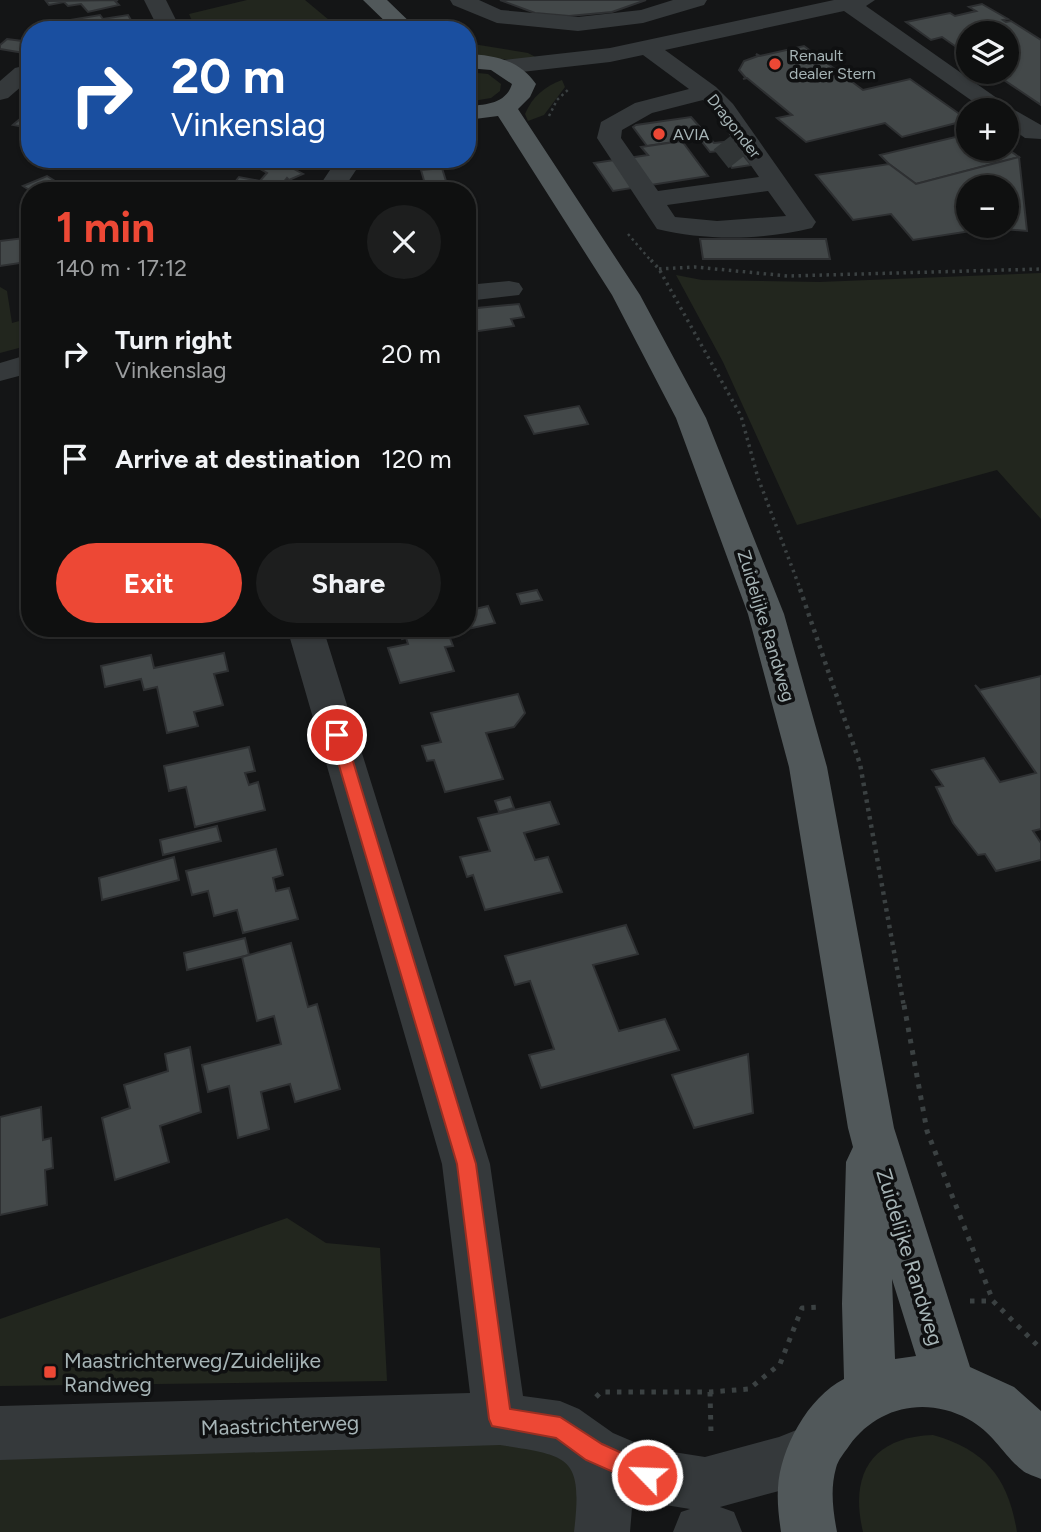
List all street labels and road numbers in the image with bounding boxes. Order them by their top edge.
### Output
street label: Dragonder [703,90,765,162]
street label: Zuidelijke Randweg [732,548,800,704]
street label: Zuidelijke Randweg [871,1166,949,1348]
street label: Maastrichterweg [200,1410,360,1440]

